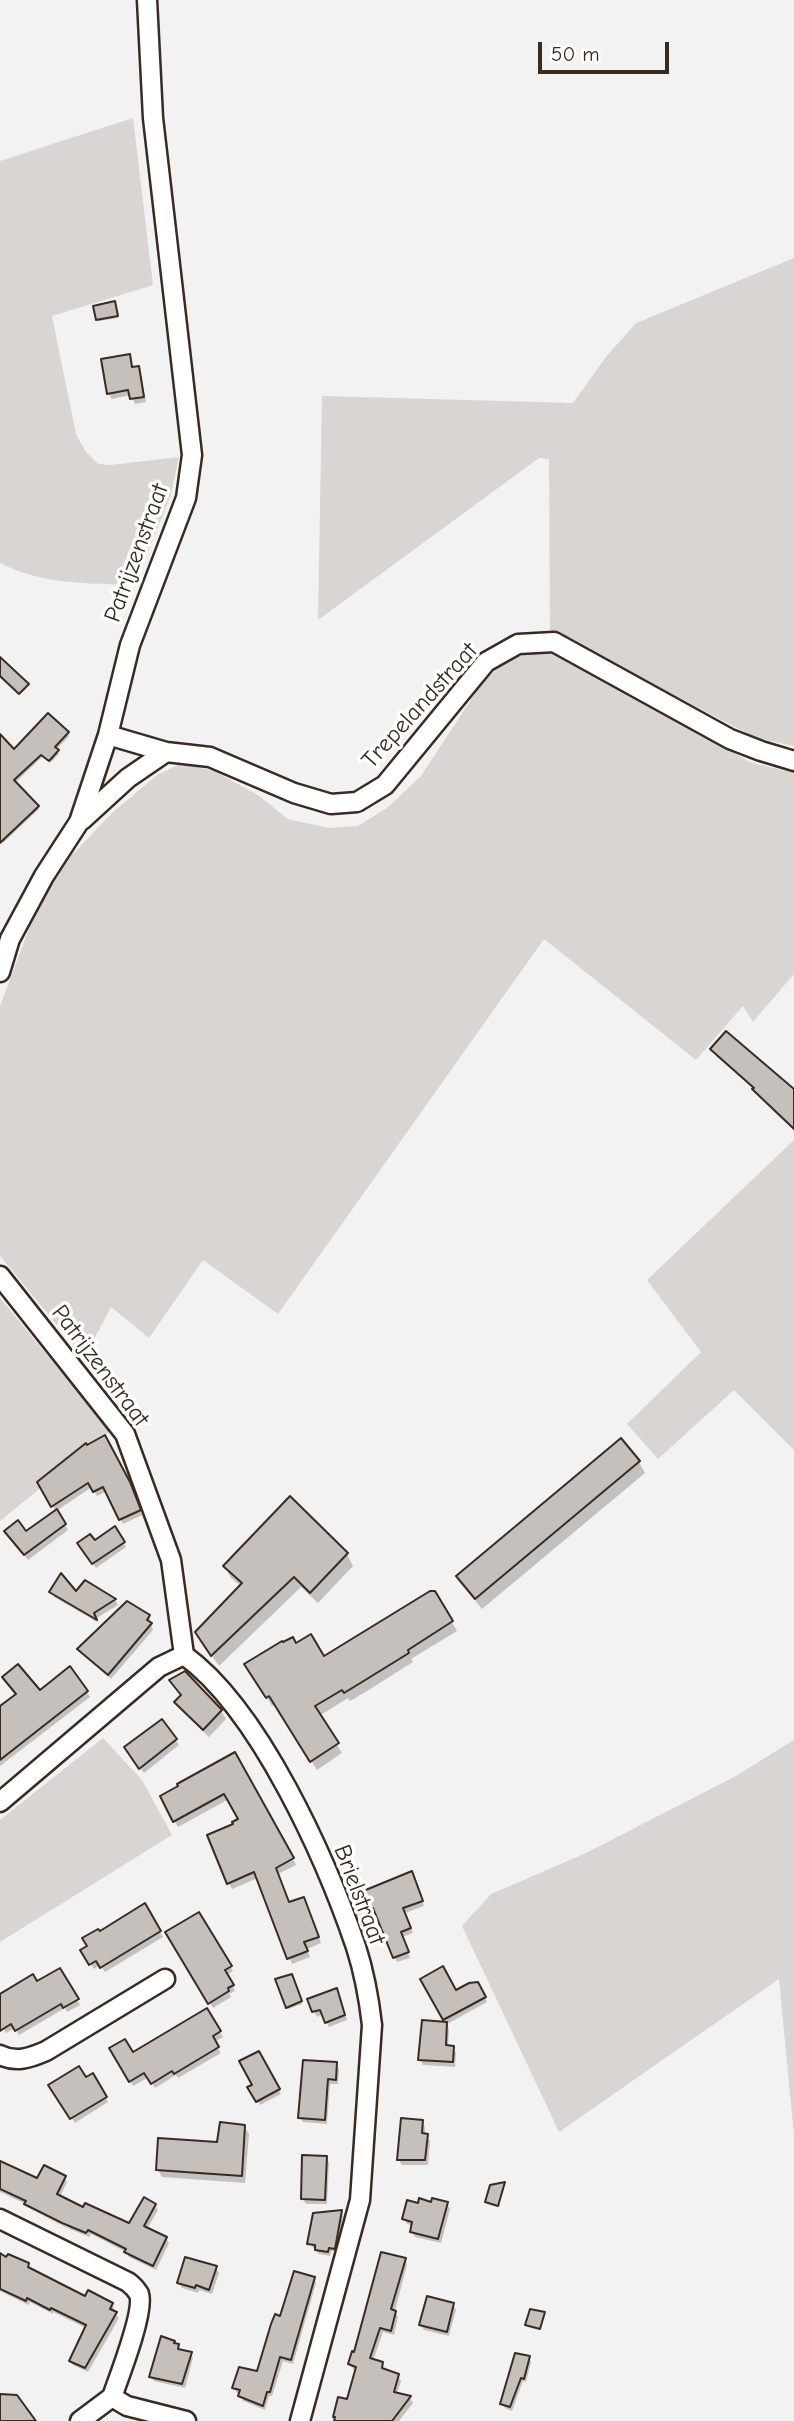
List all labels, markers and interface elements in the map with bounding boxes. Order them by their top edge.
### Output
scale bar [542,28,673,72]
text: 50 m [551,42,600,66]
street label: Patrijzenstraat [99,480,175,626]
street label: Trepelandstraat [356,637,484,775]
street label: Patrijzenstraat [45,1299,155,1433]
street label: Brielstraat [327,1841,391,1949]

